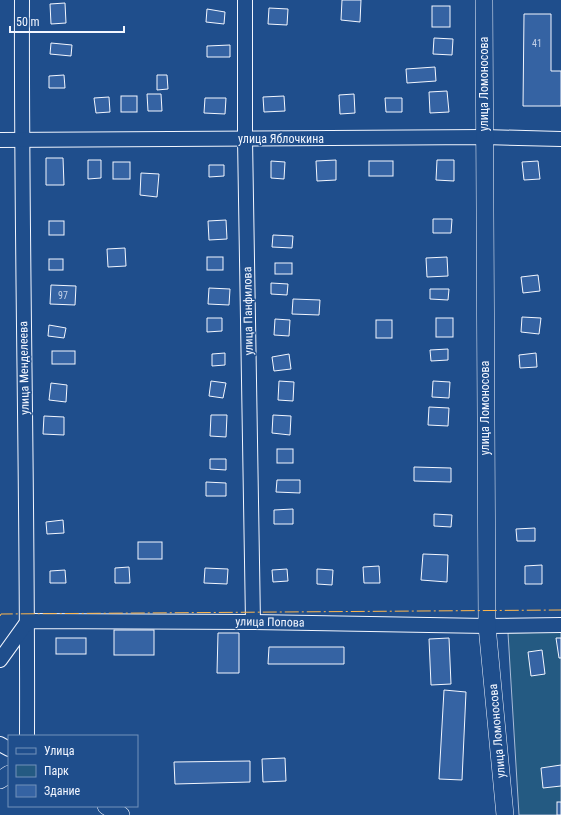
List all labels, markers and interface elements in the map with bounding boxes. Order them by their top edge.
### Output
scale bar [10,8,124,34]
text: 50 m [16,15,40,29]
street label: улица Ломоносова [477,37,491,131]
house number: 41 [532,38,542,49]
street label: улица Яблочкина [238,132,324,146]
street label: улица Панфилова [240,266,256,355]
house number: 97 [58,290,68,301]
street label: улица Менделеева [16,321,32,415]
street label: улица Ломоносова [478,361,492,455]
street label: улица Попова [235,614,305,630]
street label: улица Ломоносова [486,683,508,779]
legend [8,735,138,807]
text: Улица [44,744,75,758]
text: Парк [44,764,69,778]
text: Здание [44,784,81,798]

